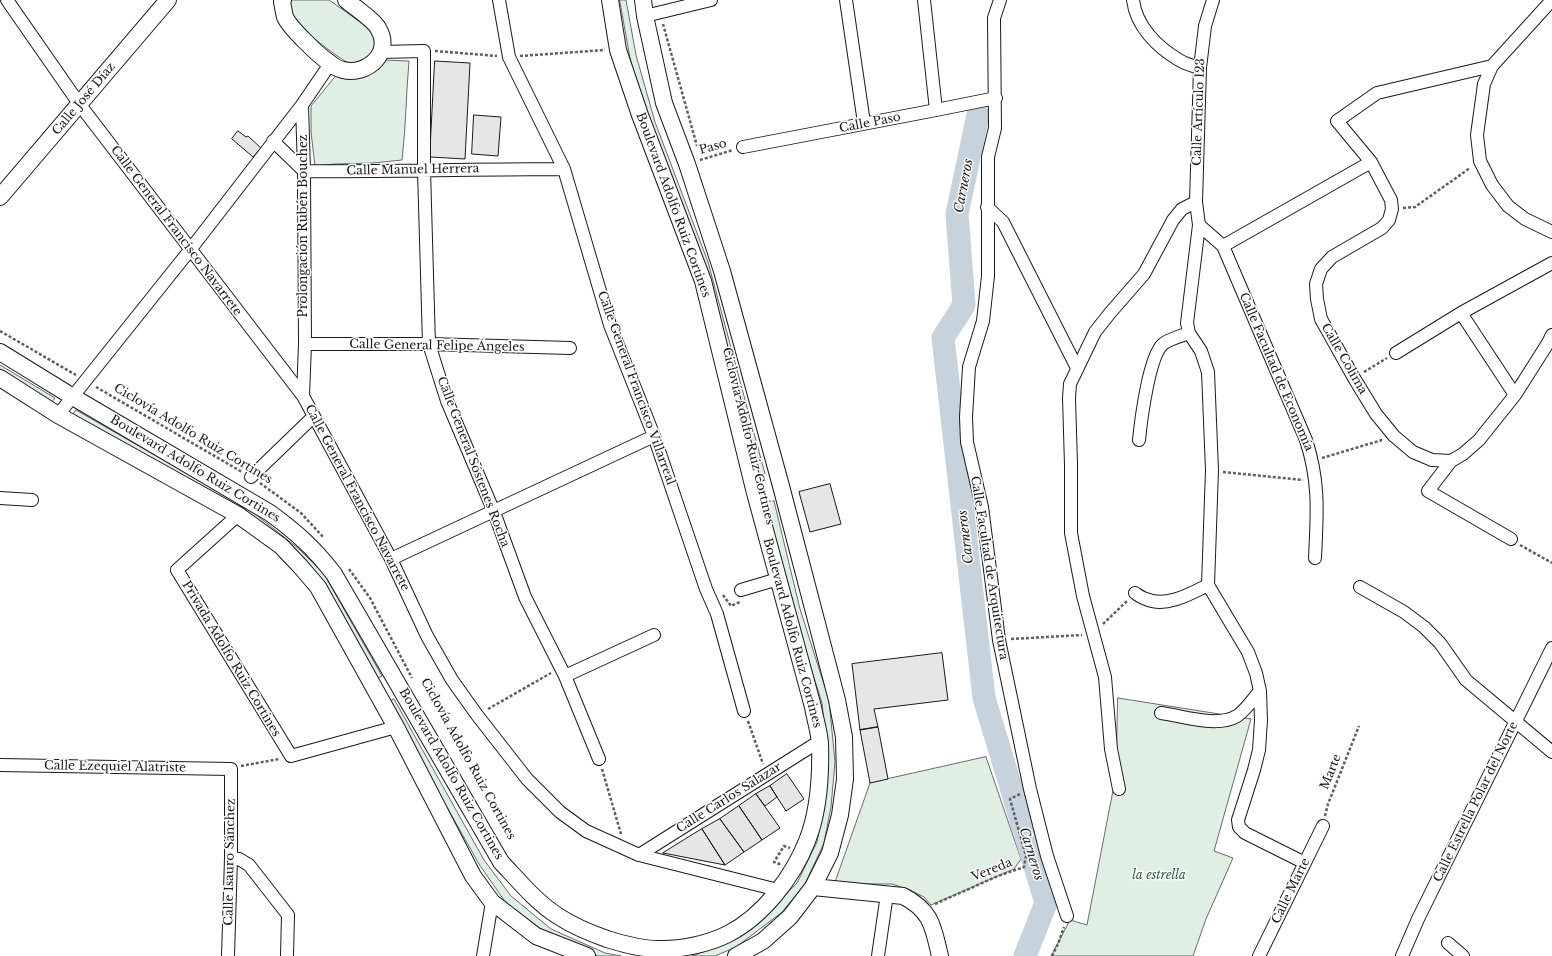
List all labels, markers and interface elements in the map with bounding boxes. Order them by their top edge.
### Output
street label: Calle Artículo 123 [1190,58,1208,166]
street label: Calle José Díaz [49,60,119,138]
street label: Calle Paso [838,110,902,136]
street label: Boulevard Adolfo Ruiz Cortines [633,111,713,299]
street label: Prolongación Rubén Bouchez [297,135,311,317]
street label: Paso [698,136,728,158]
street label: Calle General Francisco Navarrete [107,143,245,319]
water label: Carneros [951,158,977,214]
street label: Calle Manuel Herrera [346,162,480,178]
street label: Calle General Francisco Villarreal [594,289,678,487]
street label: Calle Facultad de Economía [1236,291,1316,453]
street label: Calle Colima [1318,321,1370,397]
street label: Calle General Felipe Ángeles [349,337,525,355]
street label: Ciclovía Adolfo Ruiz Cortines [719,346,777,526]
street label: Calle General Sóstenes Rocha [434,375,512,549]
street label: Ciclovía Adolfo Ruiz Cortines [111,381,275,487]
street label: Calle General Francisco Navarrete [302,402,412,594]
street label: Boulevard Adolfo Ruiz Cortines [107,412,283,526]
street label: Calle Facultad de Arquitectura [967,475,1011,661]
water label: Carneros [955,509,977,565]
street label: Boulevard Adolfo Ruiz Cortines [760,537,824,729]
street label: Privada Adolfo Ruiz Cortines [179,578,283,740]
street label: Ciclovía Adolfo Ruiz Cortines [418,676,518,842]
street label: Boulevard Adolfo Ruiz Cortines [396,686,506,862]
street label: Calle Estrella Polar del Norte [1431,719,1521,885]
street label: Marte [1317,752,1345,792]
street label: Calle Ezequiel Alatriste [44,759,186,775]
street label: Calle Carlos Salazar [674,760,784,836]
street label: Calle Isauro Sánchez [222,798,238,926]
water label: Carneros [1016,826,1046,882]
street label: Vereda [970,855,1014,885]
street label: Calle Marte [1269,856,1313,926]
park label: la estrella [1132,869,1186,883]

